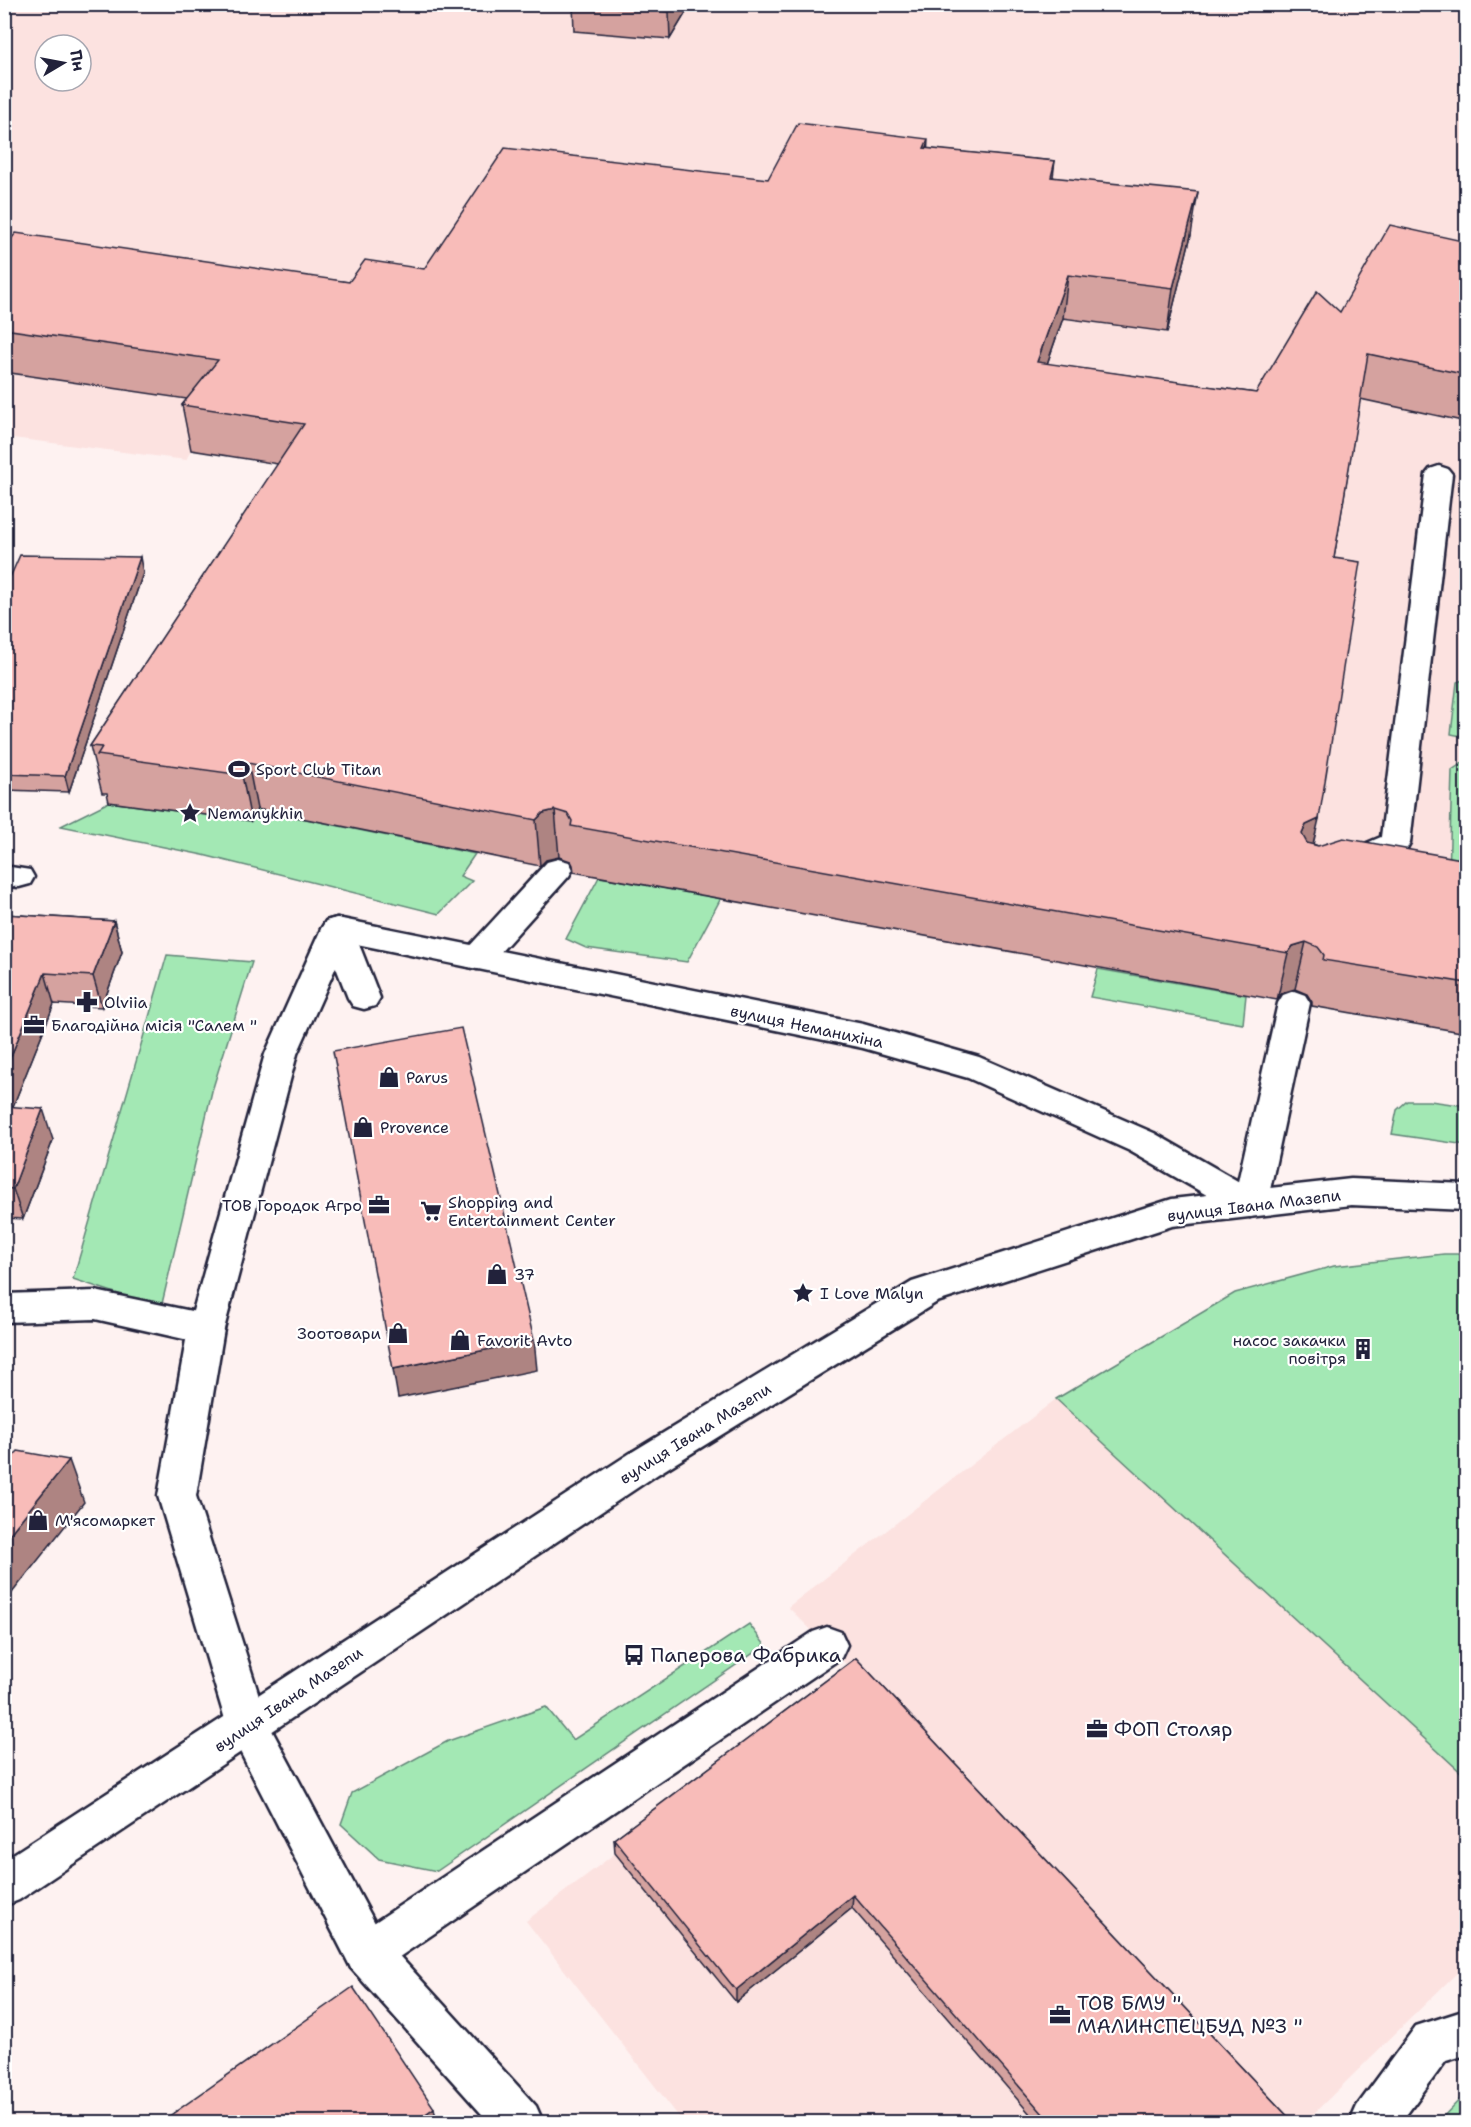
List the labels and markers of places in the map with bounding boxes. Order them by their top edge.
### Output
sports icon: Sport Club Titan [227,757,251,781]
place label: Sport Club Titan [256,759,381,780]
place icon: Nemanykhin [178,801,202,825]
place label: Nemanykhin [207,803,303,824]
pharmacy icon: Olviia [75,990,99,1014]
place label: Olviia [104,992,148,1013]
office icon: Благодійна місія "Салем " [22,1013,46,1037]
place label: Благодійна місія "Салем " [51,1015,257,1036]
shop icon: Parus [377,1065,401,1089]
place label: Parus [406,1067,448,1088]
shop icon: Provence [351,1115,375,1139]
place label: Provence [380,1117,449,1138]
place label: Shopping and Entertainment Center [448,1192,616,1231]
office icon: ТОВ Городок Агро [367,1193,391,1217]
place label: ТОВ Городок Агро [222,1195,362,1216]
supermarket icon: Shopping and Entertainment Center [419,1199,443,1223]
shop icon: 37 [485,1262,509,1286]
place label: 37 [514,1264,535,1285]
place icon: I Love Malyn [791,1281,815,1305]
place label: I Love Malyn [820,1283,924,1304]
shop icon: Зоотовари [386,1321,410,1345]
place label: Зоотовари [297,1323,381,1344]
shop icon: Favorit Avto [448,1328,472,1352]
place label: Favorit Avto [477,1330,572,1351]
place label: насос закачки повітря [1233,1330,1346,1369]
building icon: насос закачки повітря [1351,1337,1375,1361]
shop icon: М'ясомаркет [26,1508,50,1532]
place label: М'ясомаркет [55,1510,156,1531]
place label: Паперова Фабрика [651,1642,842,1668]
bus stop icon: Паперова Фабрика [622,1643,646,1667]
place label: ФОП Столяр [1114,1716,1232,1742]
office icon: ФОП Столяр [1085,1717,1109,1741]
place label: ТОВ БМУ " МАЛИНСПЕЦБУД №З " [1077,1990,1303,2039]
office icon: ТОВ БМУ " МАЛИНСПЕЦБУД №З " [1048,2003,1072,2027]

